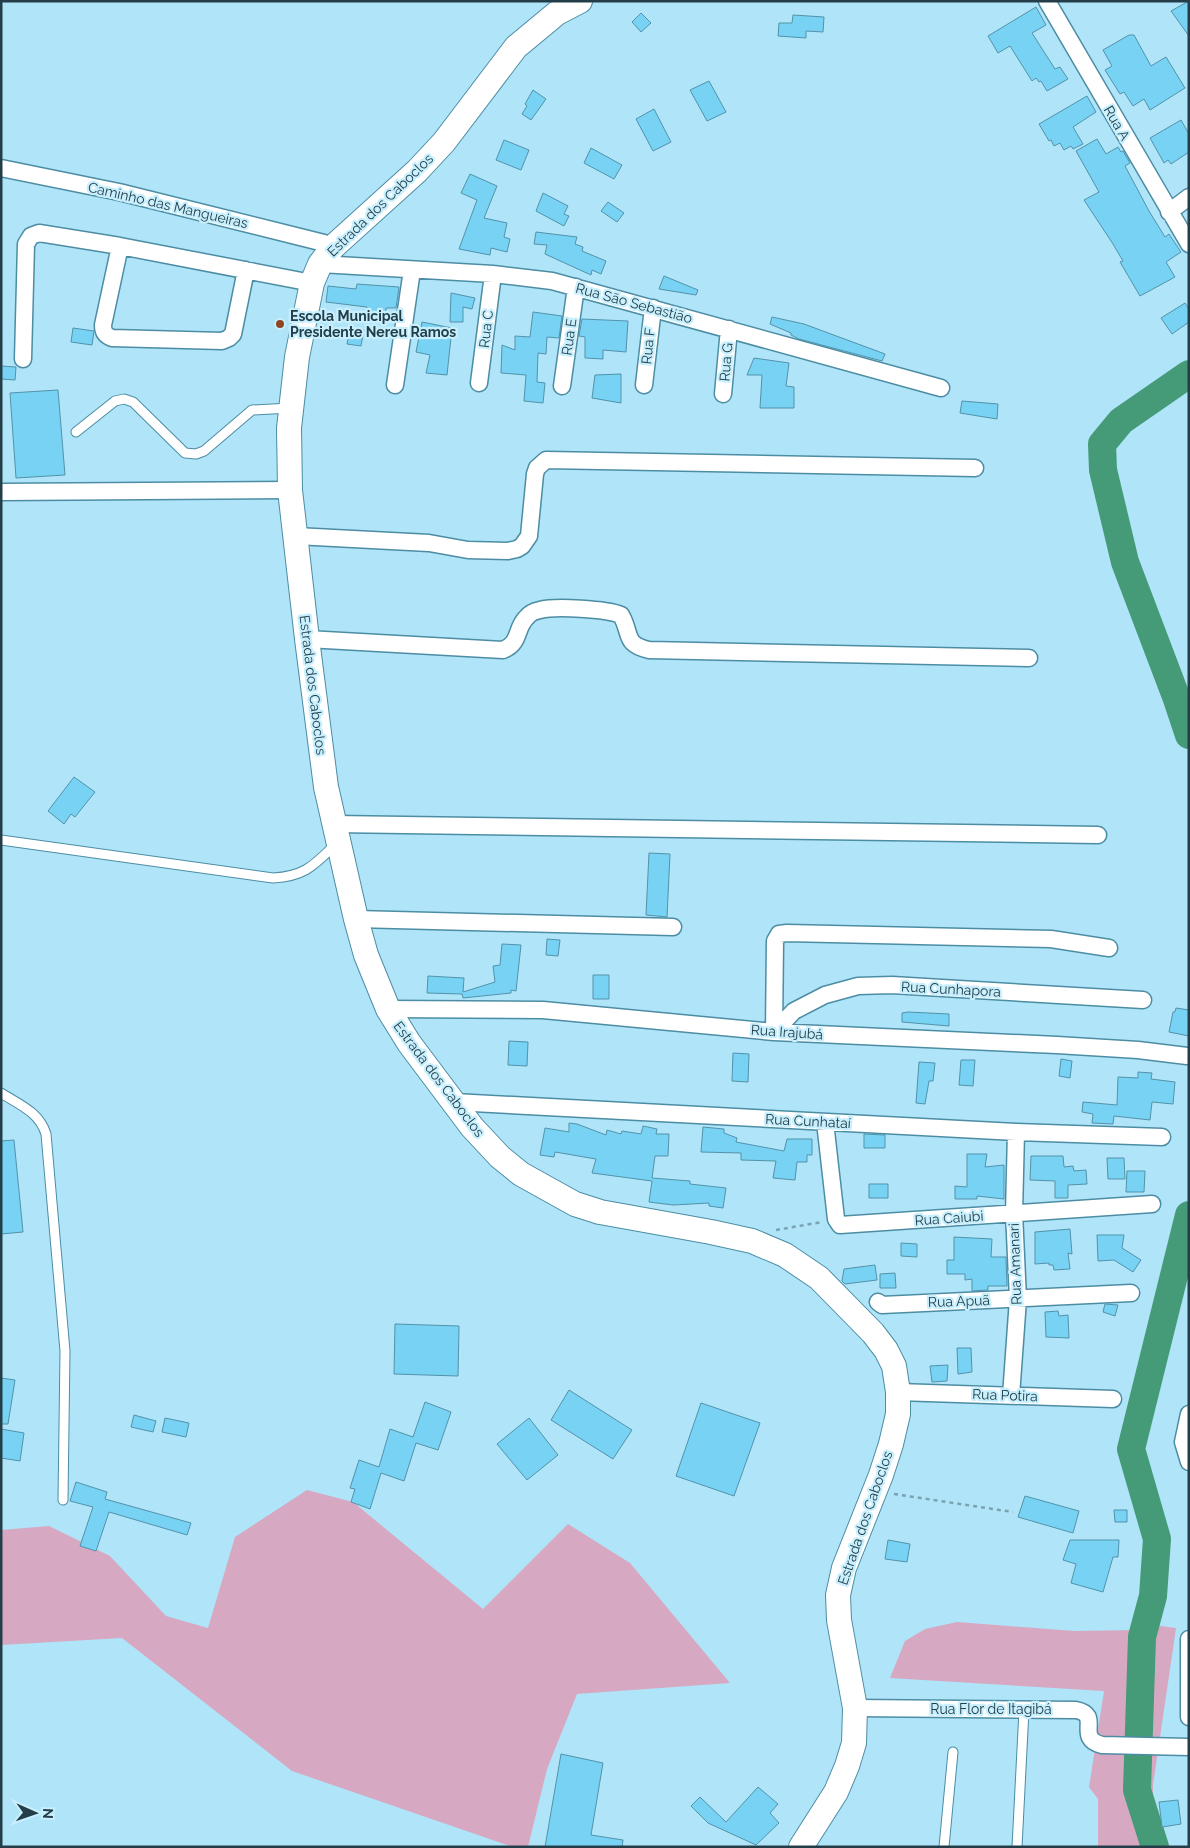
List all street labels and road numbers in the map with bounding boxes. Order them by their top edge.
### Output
street label: Rua A [1101,103,1134,144]
street label: Estrada dos Caboclos [324,150,436,260]
street label: Caminho das Mangueiras [87,179,250,231]
street label: Rua São Sebastião [574,280,694,326]
street label: Rua C [476,309,496,349]
street label: Rua E [558,318,580,356]
street label: Rua F [638,327,658,365]
street label: Rua G [716,342,736,382]
street label: Estrada dos Caboclos [296,614,330,756]
street label: Rua Cunhapora [901,978,1001,1000]
street label: Estrada dos Caboclos [390,1018,488,1140]
street label: Rua Irajubá [750,1021,824,1043]
street label: Rua Cunhataí [765,1111,852,1131]
street label: Rua Caiubi [914,1208,984,1228]
street label: Rua Amanari [1006,1223,1024,1305]
street label: Rua Apuã [928,1292,990,1310]
street label: Rua Potira [972,1386,1038,1404]
street label: Estrada dos Caboclos [835,1449,896,1587]
street label: Rua Flor de Itagibá [930,1701,1052,1717]

